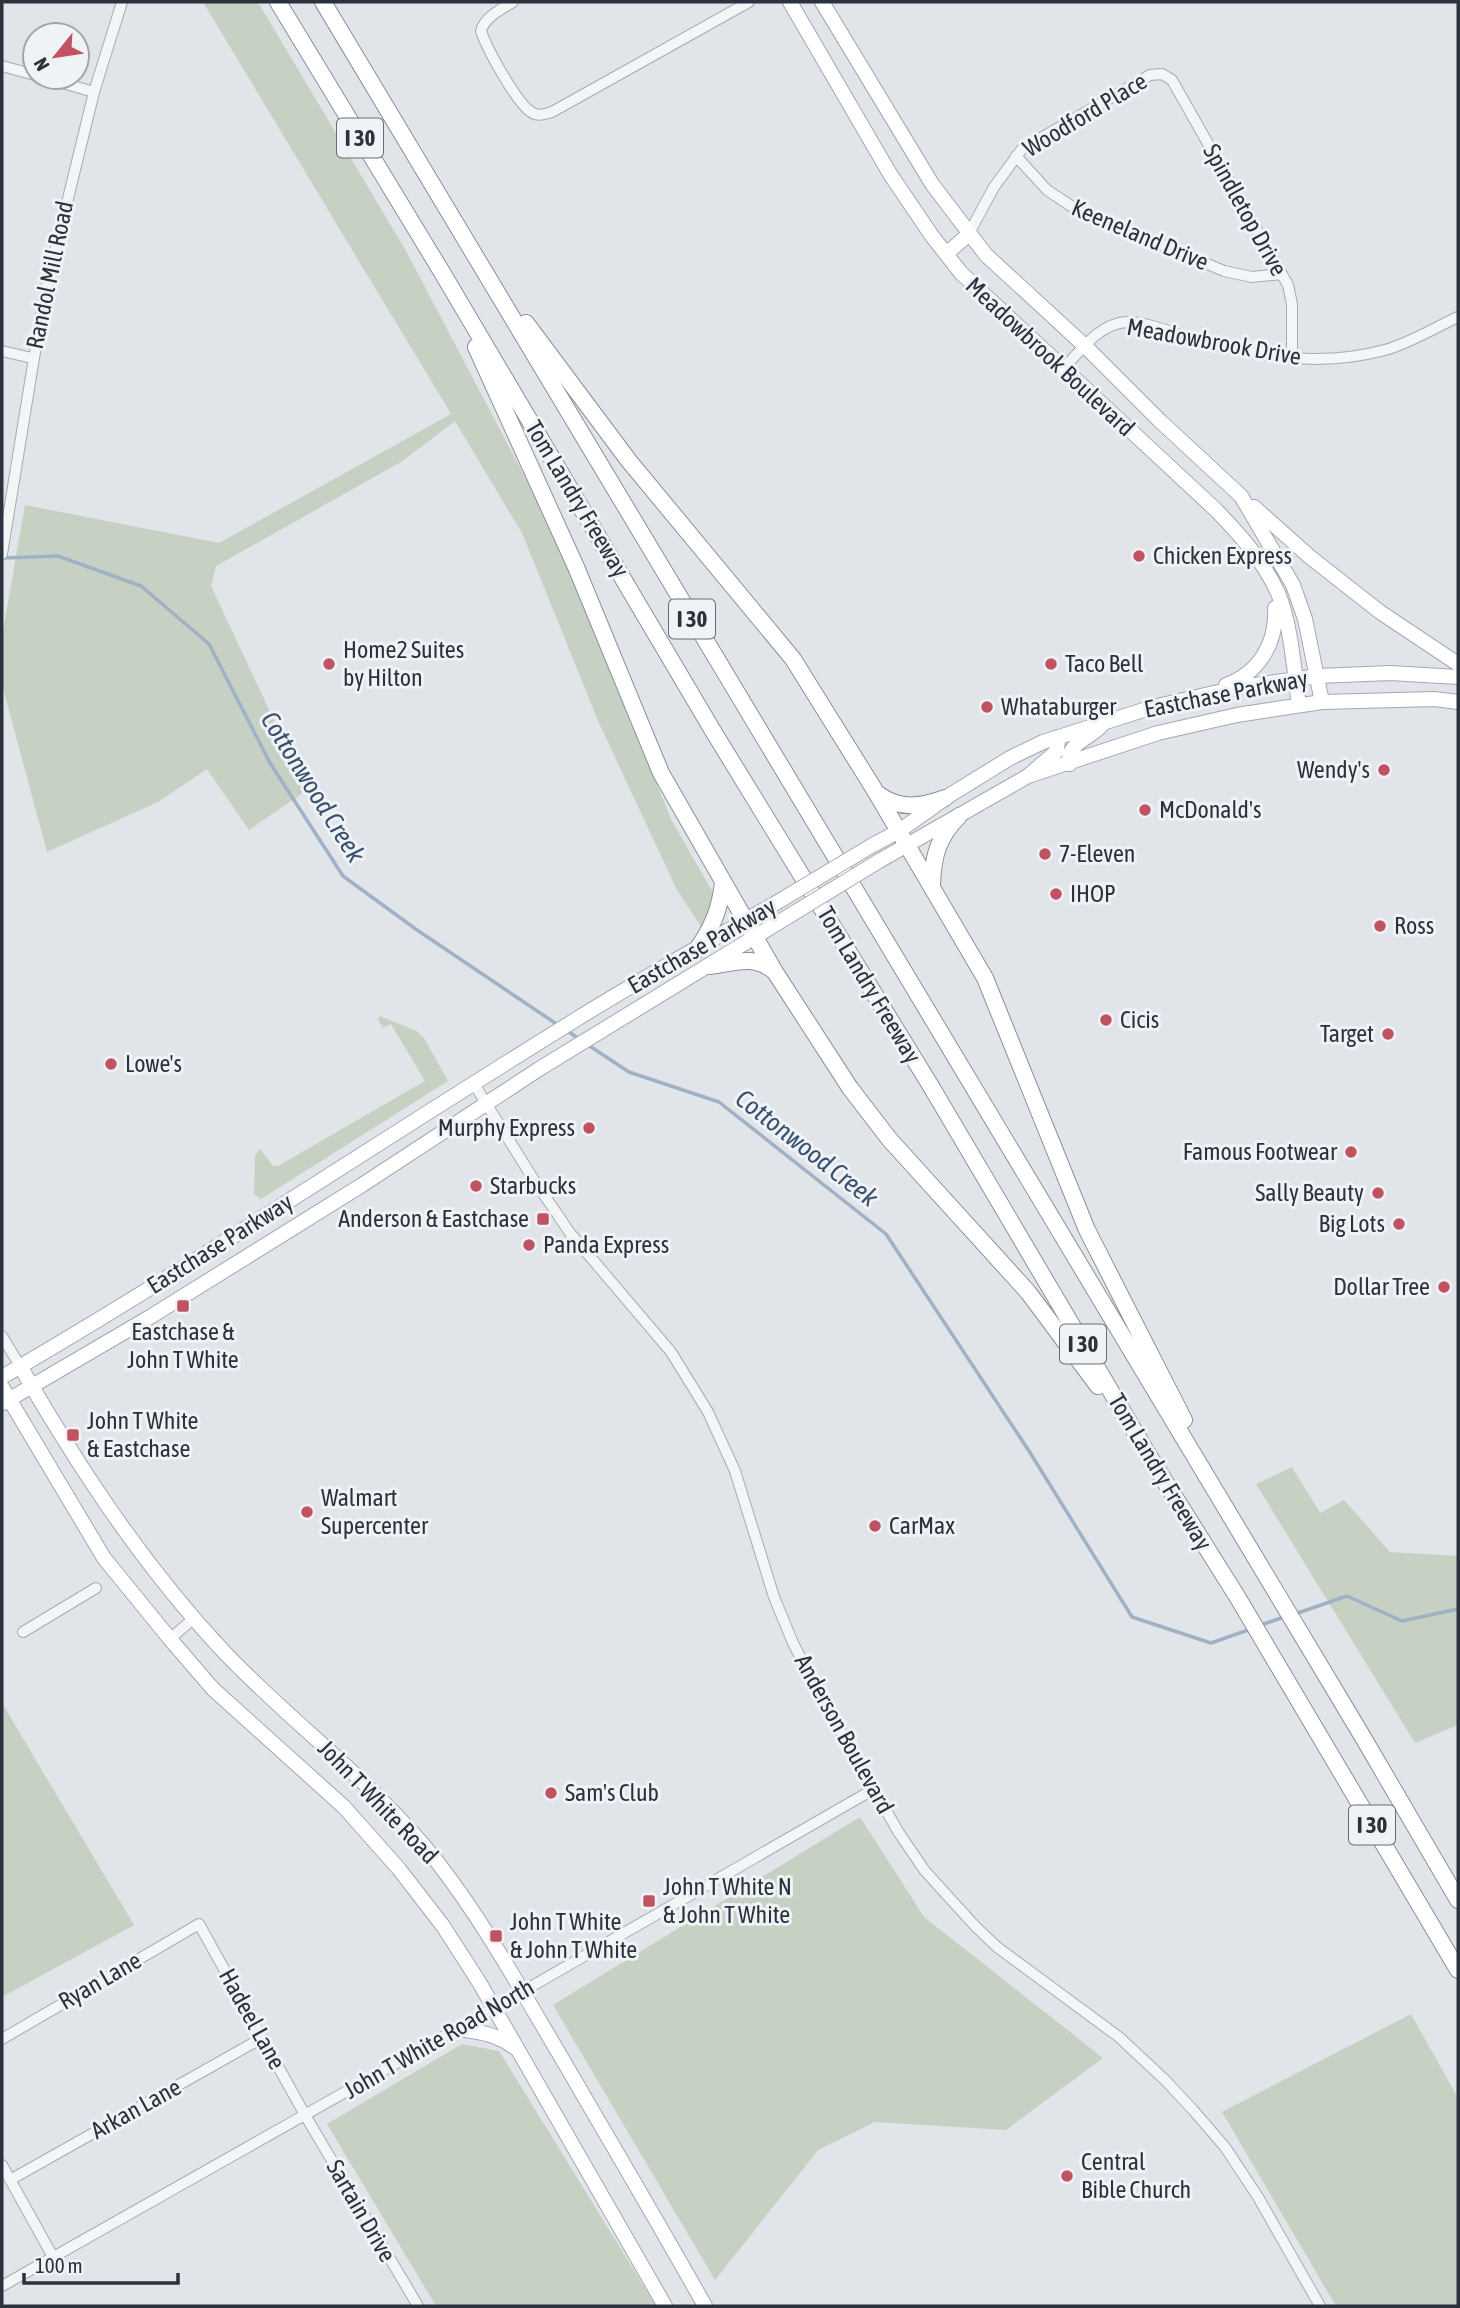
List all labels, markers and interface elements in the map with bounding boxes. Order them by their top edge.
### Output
north arrow [21,21,91,91]
text: N [29,54,54,75]
street label: Woodford Place [1018,67,1151,162]
road number: I 30 [337,119,383,158]
street label: Spindletop Drive [1198,139,1293,280]
street label: Keeneland Drive [1068,194,1213,275]
street label: Randol Mill Road [21,198,78,351]
street label: Meadowbrook Boulevard [961,272,1140,442]
street label: Meadowbrook Drive [1125,313,1303,370]
street label: Tom Landry Freeway [520,416,635,582]
place label: Chicken Express [1153,542,1292,569]
marker: Chicken Express [1131,548,1147,564]
road number: I 30 [669,600,715,638]
place label: Home2 Suites by Hilton [343,636,464,691]
place label: Taco Bell [1065,650,1144,677]
marker: Home2 Suites by Hilton [321,656,337,672]
marker: Taco Bell [1043,656,1059,672]
street label: Eastchase Parkway [1142,664,1310,723]
place label: Whataburger [1001,693,1117,720]
marker: Whataburger [979,699,995,715]
water label: Cottonwood Creek [255,706,372,868]
place label: Wendy's [1297,756,1370,783]
marker: Wendy's [1376,762,1392,778]
place label: McDonald's [1159,796,1261,823]
marker: McDonald's [1137,802,1153,818]
place label: 7-Eleven [1059,840,1135,867]
marker: 7-Eleven [1037,846,1053,862]
place label: IHOP [1070,880,1116,907]
marker: IHOP [1048,886,1064,902]
street label: Eastchase Parkway [623,892,781,999]
street label: Tom Landry Freeway [812,902,927,1068]
place label: Ross [1394,912,1434,939]
marker: Ross [1372,918,1388,934]
place label: Cicis [1120,1006,1159,1033]
marker: Cicis [1098,1012,1114,1028]
place label: Target [1320,1020,1374,1047]
marker: Target [1380,1026,1396,1042]
place label: Lowe's [125,1050,182,1077]
marker: Lowe's [103,1056,119,1072]
water label: Cottonwood Creek [730,1083,885,1213]
place label: Murphy Express [438,1114,575,1141]
marker: Murphy Express [581,1120,597,1136]
place label: Famous Footwear [1183,1138,1338,1165]
marker: Famous Footwear [1343,1144,1359,1160]
place label: Starbucks [490,1172,576,1199]
marker: Starbucks [468,1178,484,1194]
place label: Sally Beauty [1255,1179,1364,1206]
marker: Sally Beauty [1370,1185,1386,1201]
street label: Eastchase Parkway [142,1188,297,1299]
place label: Anderson & Eastchase [338,1205,529,1232]
place label: Big Lots [1319,1210,1385,1237]
marker: Anderson & Eastchase [535,1211,551,1227]
marker: Big Lots [1391,1216,1407,1232]
place label: Panda Express [543,1231,669,1258]
marker: Panda Express [521,1237,537,1253]
place label: Dollar Tree [1333,1273,1430,1300]
marker: Dollar Tree [1436,1279,1452,1295]
marker: Eastchase & John T White [175,1298,191,1314]
place label: Eastchase & John T White [127,1318,239,1373]
road number: I 30 [1060,1324,1106,1364]
street label: Tom Landry Freeway [1103,1389,1218,1555]
place label: John T White & Eastchase [87,1407,198,1462]
marker: John T White & Eastchase [65,1427,81,1443]
place label: Walmart Supercenter [321,1484,429,1539]
marker: Walmart Supercenter [299,1504,315,1520]
place label: CarMax [889,1512,955,1539]
marker: CarMax [867,1518,883,1534]
street label: Anderson Boulevard [790,1649,899,1818]
street label: John T White Road [313,1735,444,1869]
place label: Sam's Club [565,1779,659,1806]
marker: Sam's Club [543,1785,559,1801]
road number: I 30 [1349,1806,1395,1844]
place label: John T White N & John T White [663,1873,792,1928]
marker: John T White N & John T White [641,1893,657,1909]
place label: John T White & John T White [510,1908,637,1963]
marker: John T White & John T White [488,1928,504,1944]
street label: Ryan Lane [54,1946,146,2015]
street label: Hadeel Lane [214,1964,291,2074]
street label: John T White Road North [339,1973,538,2104]
street label: Arkan Lane [86,2073,185,2144]
place label: Central Bible Church [1081,2148,1191,2203]
street label: Sartain Drive [321,2155,401,2267]
marker: Central Bible Church [1059,2168,1075,2184]
scale bar [24,2242,178,2286]
text: 100 m [35,2253,83,2277]

